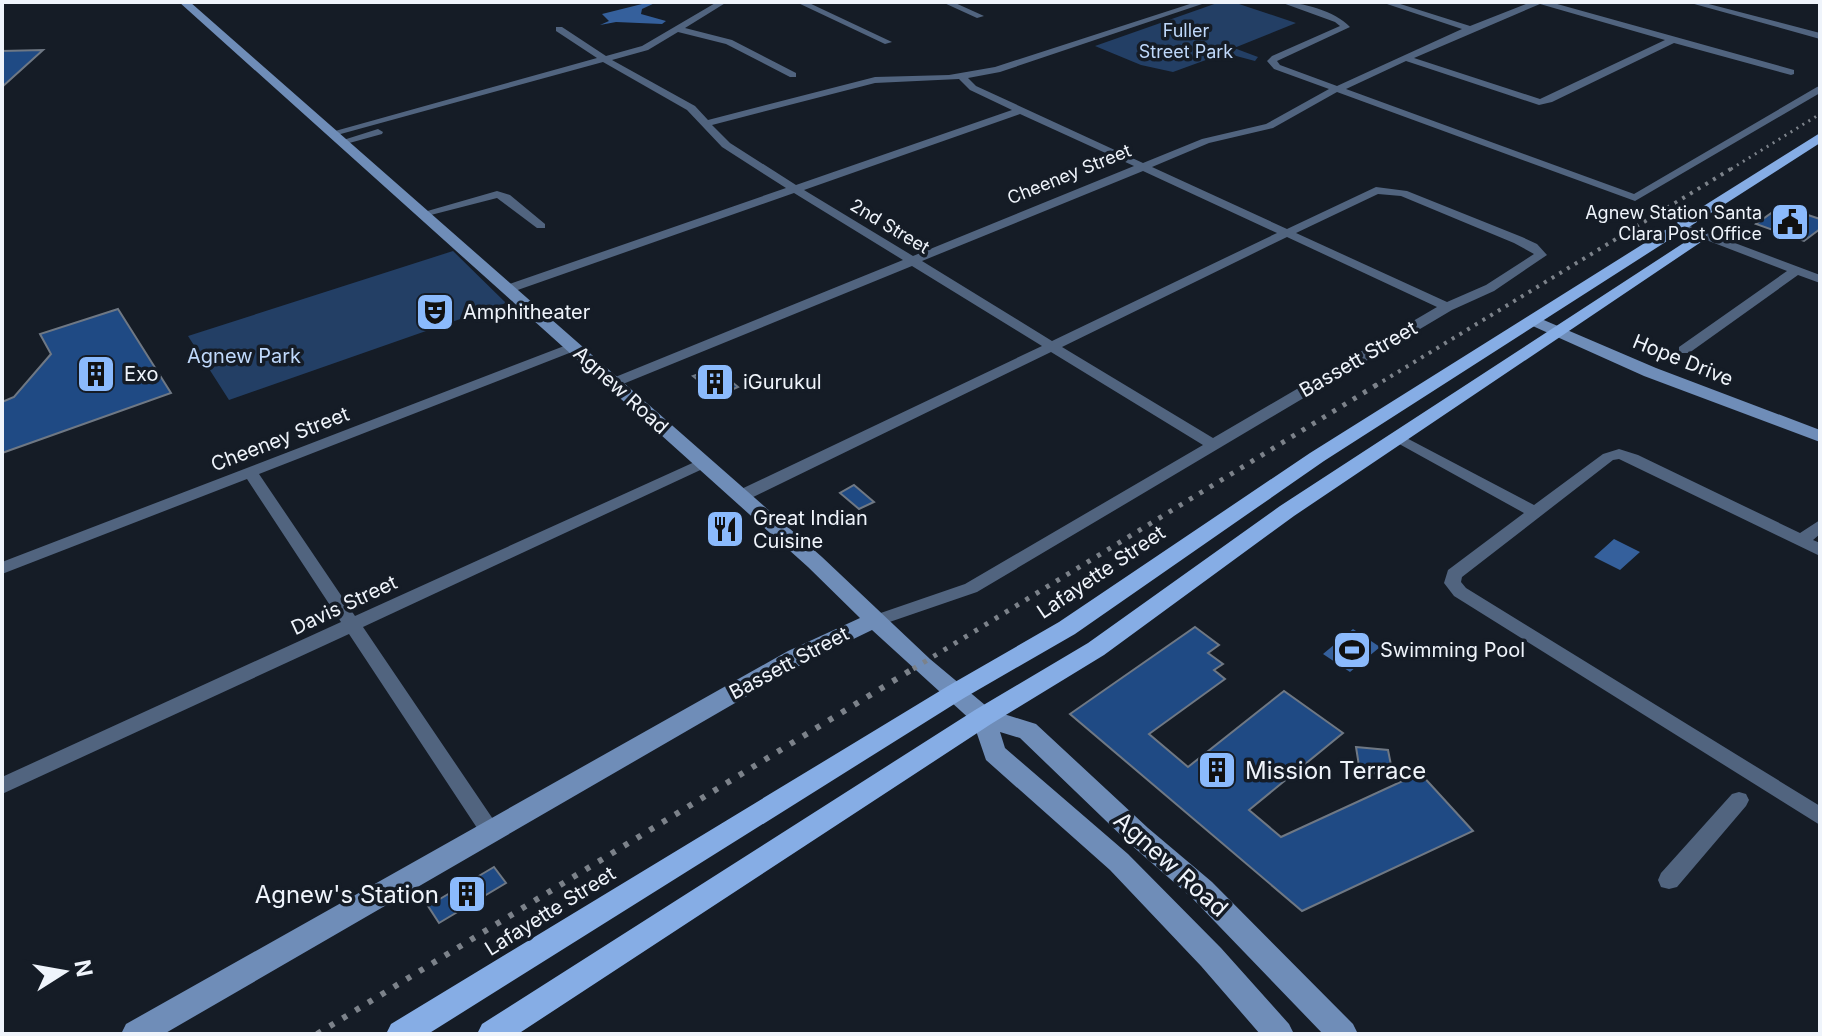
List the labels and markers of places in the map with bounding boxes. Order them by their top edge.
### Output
public building icon: Agnew Station Santa Clara Post Office [1769,201,1811,243]
place label: Agnew Station Santa Clara Post Office [1585,202,1762,244]
theatre icon: Amphitheater [414,291,456,333]
place label: Amphitheater [463,300,591,324]
building icon: Exo [75,353,117,395]
building icon: iGurukul [694,361,736,403]
place label: Exo [124,362,158,386]
place label: iGurukul [743,370,822,394]
place label: Great Indian Cuisine [753,506,868,553]
restaurant icon: Great Indian Cuisine [704,508,746,550]
sports icon: Swimming Pool [1331,629,1373,671]
place label: Swimming Pool [1380,638,1525,662]
building icon: Mission Terrace [1196,749,1238,791]
place label: Mission Terrace [1245,756,1426,785]
building icon: Agnew's Station [446,873,488,915]
place label: Agnew's Station [255,880,439,909]

